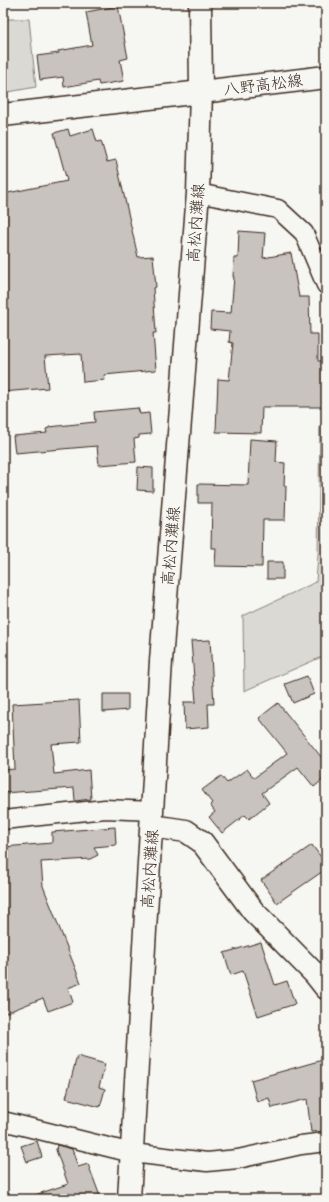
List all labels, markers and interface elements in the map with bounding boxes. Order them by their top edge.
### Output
street label: 八野高松線 [222,70,304,100]
street label: 高松内灘線 [183,182,209,264]
street label: 高松内灘線 [158,505,184,587]
street label: 高松内灘線 [137,828,163,910]

